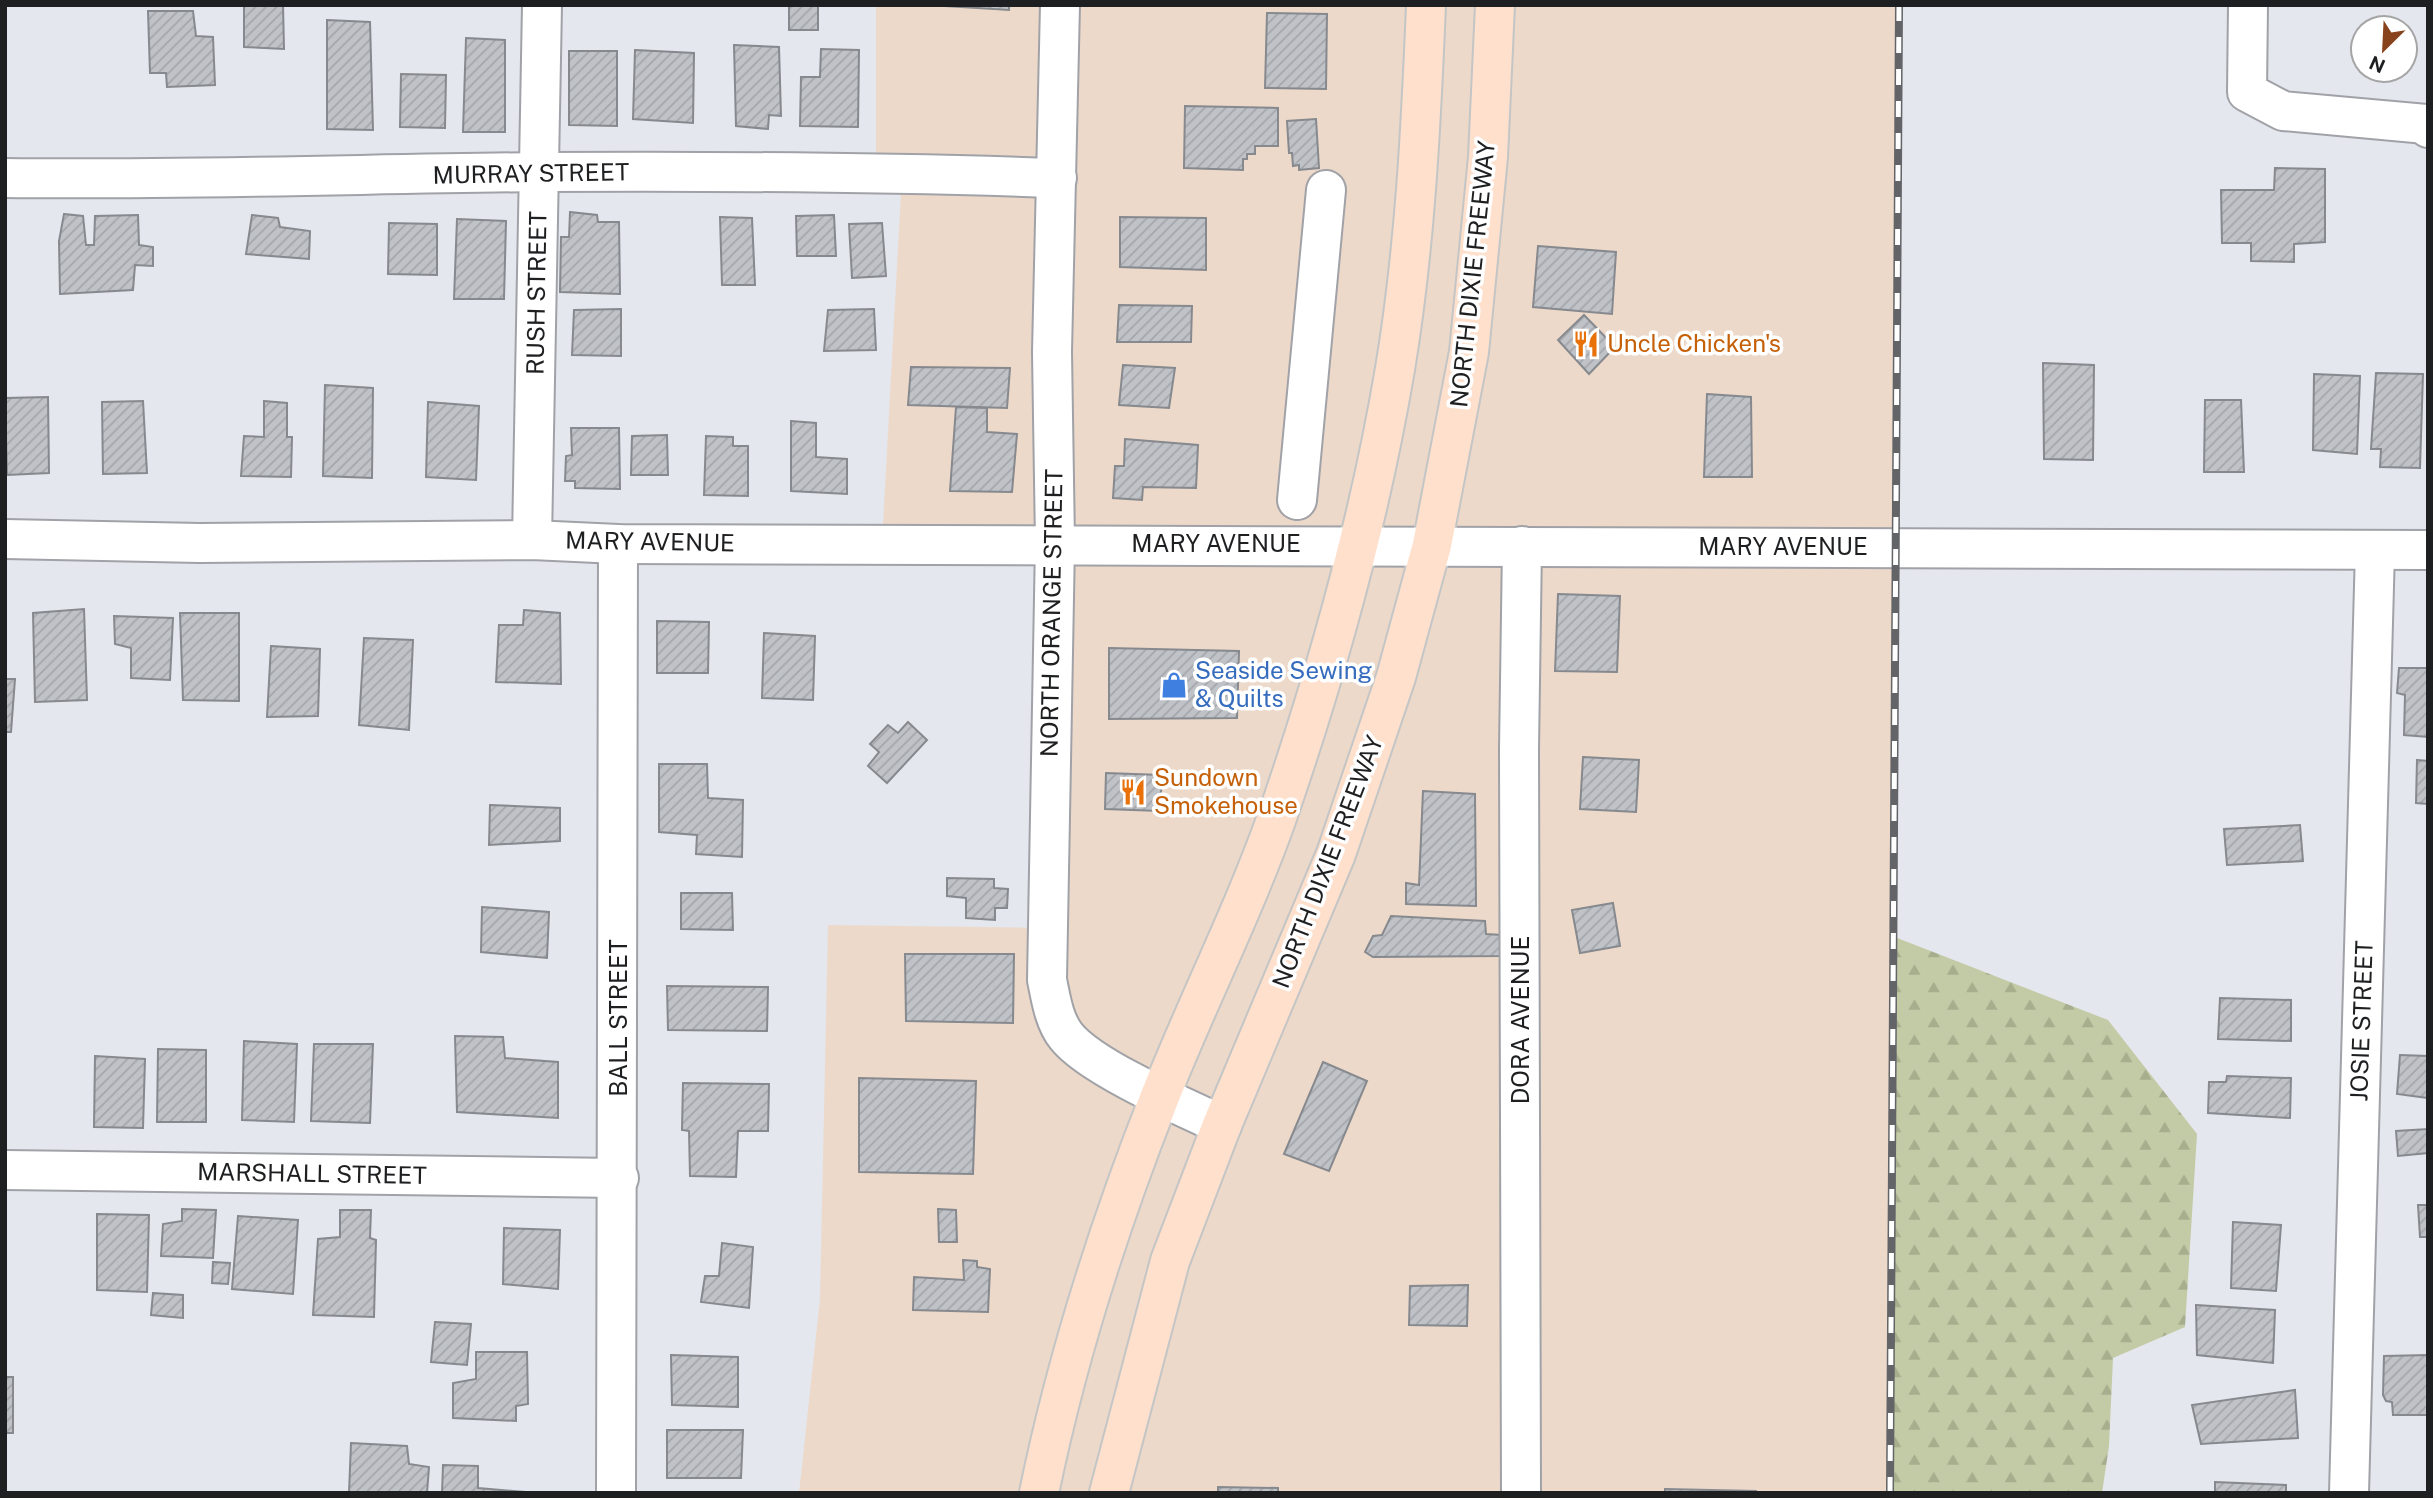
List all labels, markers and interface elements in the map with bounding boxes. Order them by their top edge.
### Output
north arrow [2349,14,2419,84]
text: N [2366,51,2388,78]
street label: NORTH DIXIE FREEWAY [1444,139,1500,409]
street label: MURRAY STREET [432,157,630,189]
street label: RUSH STREET [521,211,551,375]
restaurant icon: Uncle Chicken's [1571,329,1601,359]
place label: Uncle Chicken's [1607,329,1781,357]
street label: NORTH ORANGE STREET [1034,469,1068,757]
street label: MARY AVENUE [565,526,735,556]
street label: MARY AVENUE [1131,529,1301,557]
street label: MARY AVENUE [1698,532,1868,560]
place label: Seaside Sewing & Quilts [1195,656,1372,712]
shop icon: Seaside Sewing & Quilts [1159,670,1189,700]
street label: NORTH DIXIE FREEWAY [1266,731,1388,992]
place label: Sundown Smokehouse [1154,763,1298,819]
restaurant icon: Sundown Smokehouse [1118,777,1148,807]
street label: DORA AVENUE [1506,936,1534,1104]
street label: BALL STREET [604,939,632,1097]
street label: JOSIE STREET [2344,940,2378,1102]
street label: MARSHALL STREET [197,1157,427,1189]

